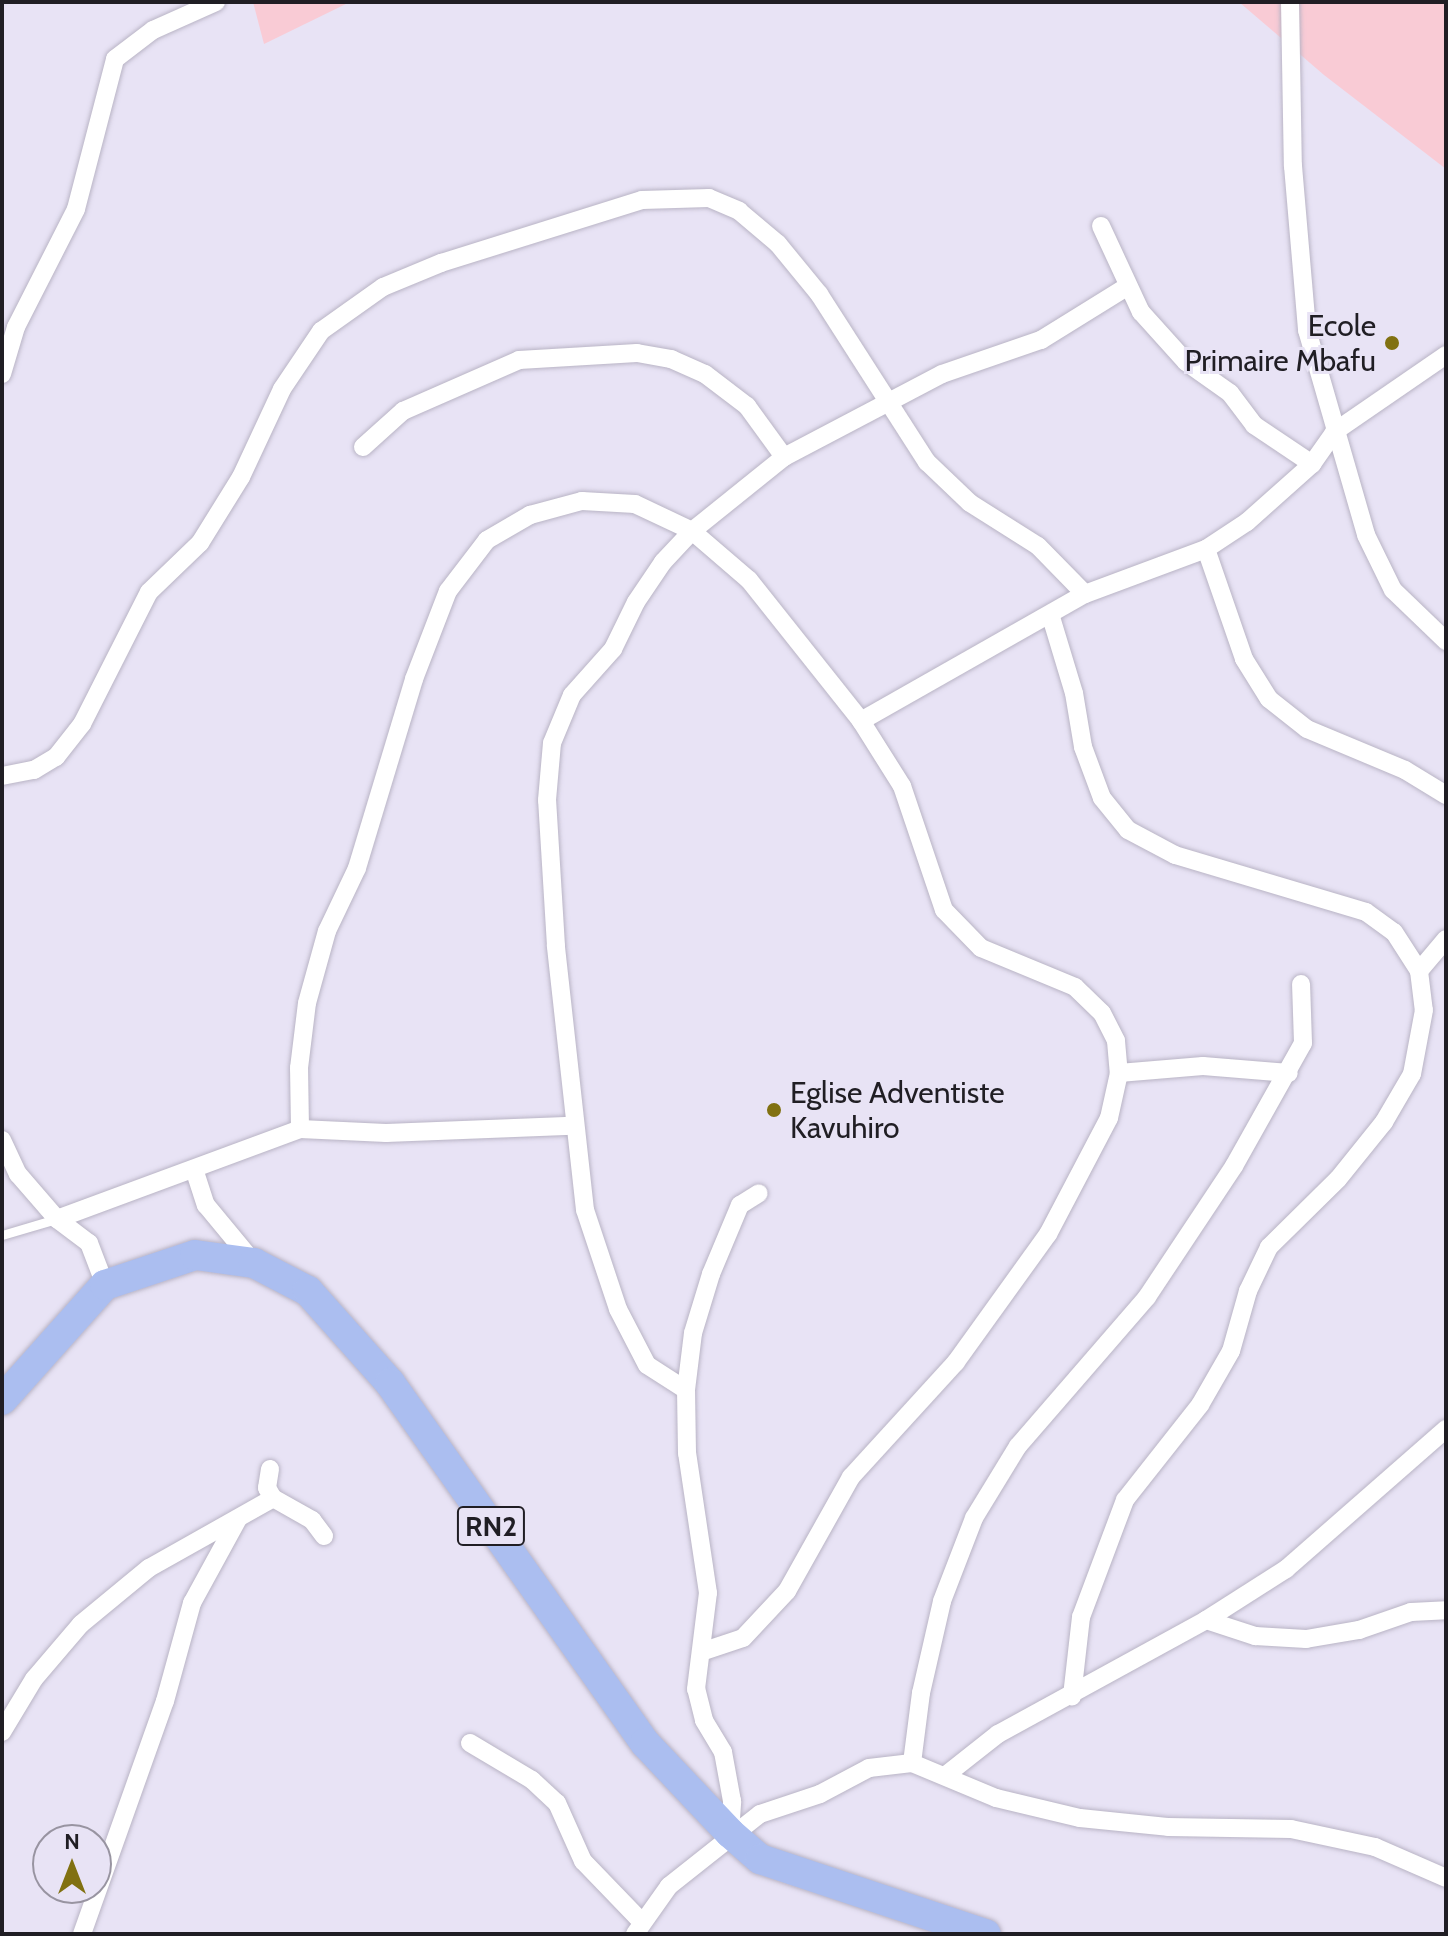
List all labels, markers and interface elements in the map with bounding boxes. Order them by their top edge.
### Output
place label: Ecole Primaire Mbafu [1184,308,1376,378]
marker: Ecole Primaire Mbafu [1383,334,1401,352]
place label: Eglise Adventiste Kavuhiro [790,1075,1004,1146]
marker: Eglise Adventiste Kavuhiro [765,1101,783,1119]
road number: RN2 [455,1502,527,1550]
north arrow [32,1824,112,1904]
text: N [64,1828,80,1855]

